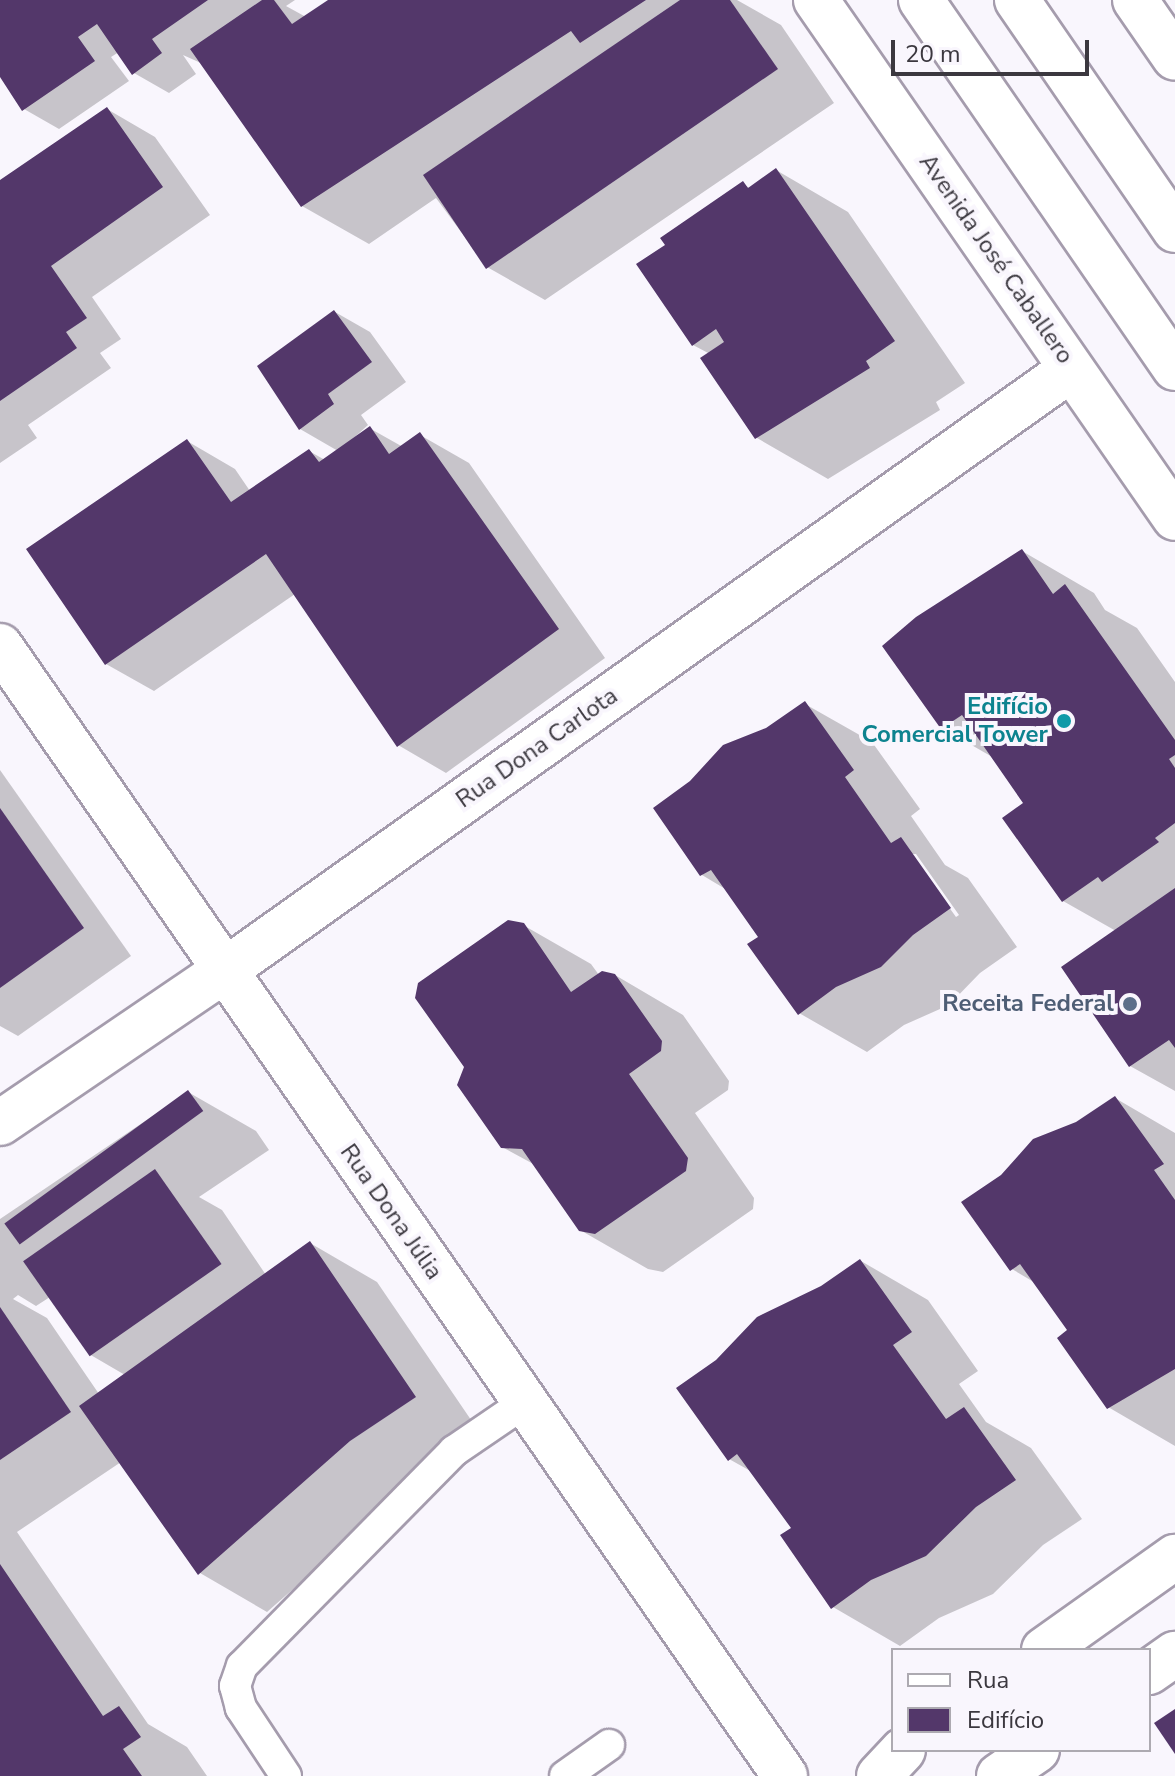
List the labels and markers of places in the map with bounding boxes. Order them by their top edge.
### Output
place label: Edifício Comercial Tower [861,693,1048,749]
marker: Edifício Comercial Tower [1055,712,1073,730]
place label: Receita Federal [942,990,1114,1018]
marker: Receita Federal [1121,995,1139,1013]

